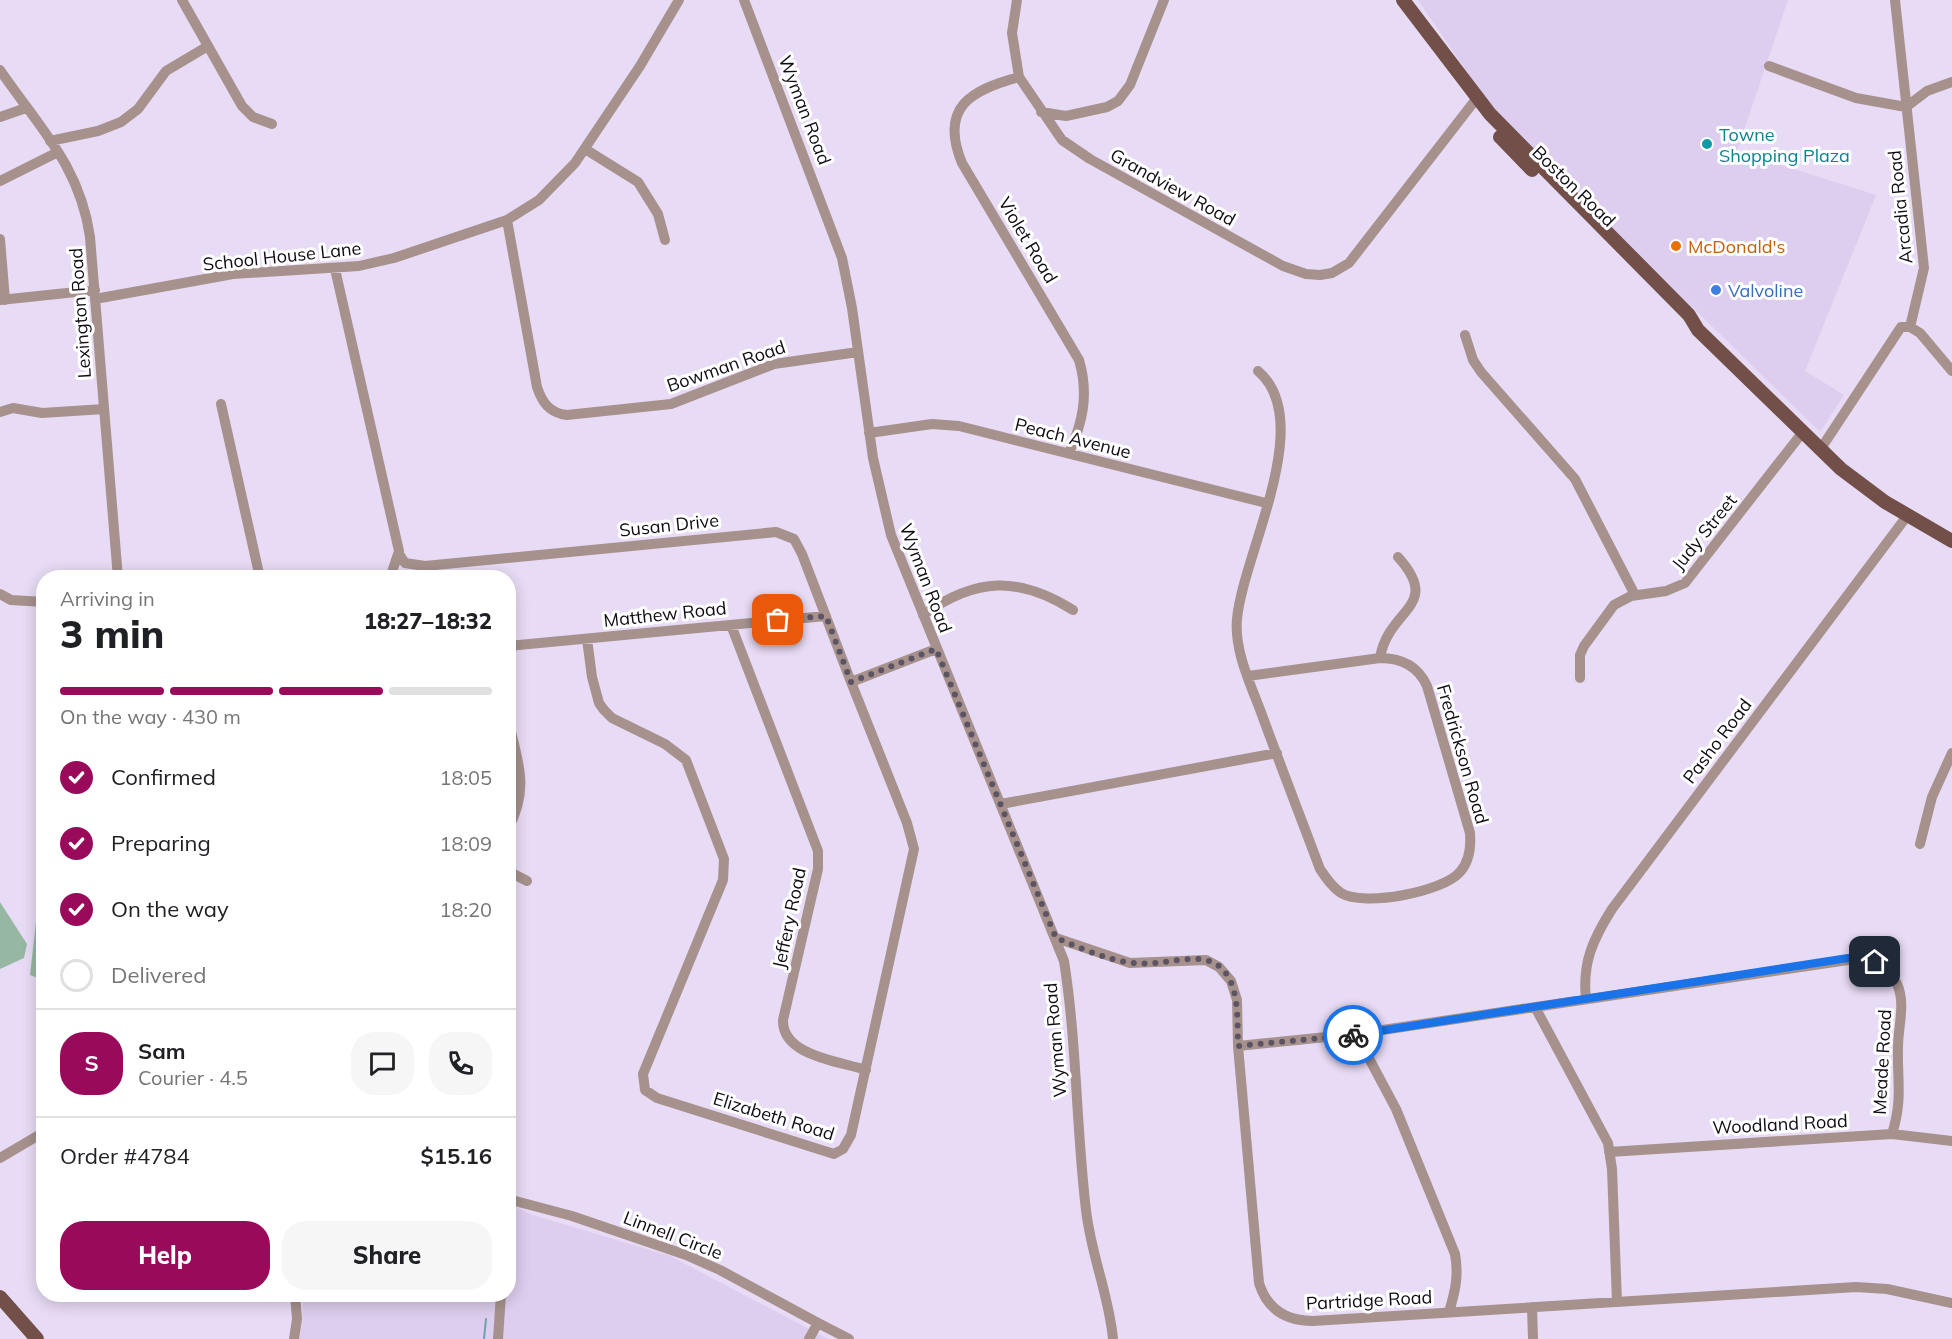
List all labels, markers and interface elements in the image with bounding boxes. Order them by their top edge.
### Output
street label: Wyman Road [774,52,836,168]
place label: Towne Shopping Plaza [1719,123,1850,167]
marker: Towne Shopping Plaza [1700,137,1714,151]
street label: Boston Road [1527,140,1621,232]
street label: Grandview Road [1106,143,1240,231]
street label: Arcadia Road [1883,149,1917,265]
street label: Violet Road [993,193,1063,287]
place label: McDonald's [1688,235,1785,258]
street label: School House Lane [202,236,362,276]
marker: McDonald's [1669,239,1683,253]
street label: Lexington Road [64,247,96,379]
place label: Valvoline [1728,279,1803,302]
marker: Valvoline [1709,283,1723,297]
street label: Bowman Road [664,335,788,397]
street label: Peach Avenue [1013,412,1133,464]
street label: Judy Street [1666,489,1742,575]
street label: Susan Drive [618,508,720,542]
street label: Wyman Road [895,520,957,636]
text: Arriving in [60,586,155,611]
pin [752,594,803,645]
street label: Matthew Road [602,596,728,632]
icon: bag [761,603,794,636]
text: 18:27–18:32 [364,607,492,635]
text: 3 min [60,609,165,658]
street label: Fredrickson Road [1432,681,1494,827]
street label: Pasho Road [1678,694,1756,788]
text: On the way · 430 m [60,704,241,729]
icon: check [60,761,93,794]
text: Confirmed [111,763,216,791]
text: 18:05 [439,765,492,790]
icon: check [60,827,93,860]
text: Preparing [111,829,211,857]
text: 18:09 [439,831,492,856]
street label: Jeffery Road [767,865,811,971]
icon: check [60,893,93,926]
text: On the way [111,895,229,923]
text: 18:20 [439,897,492,922]
pin [1849,936,1900,987]
icon: home [1858,945,1891,978]
text: Delivered [111,961,206,989]
street label: Wyman Road [1039,982,1071,1098]
courier [1323,1005,1383,1065]
street label: Meade Road [1868,1009,1896,1115]
icon: bike [1337,1019,1370,1052]
button: chat [351,1032,414,1095]
button: phone [429,1032,492,1095]
text: Sam [138,1037,186,1065]
text: S [84,1049,99,1077]
text: Courier · 4.5 [138,1065,248,1090]
street label: Elizabeth Road [711,1087,837,1145]
street label: Woodland Road [1712,1109,1848,1139]
text: Order #4784 [60,1142,190,1170]
text: $15.16 [421,1142,492,1170]
street label: Linnell Circle [620,1206,726,1264]
button: Help [60,1221,270,1290]
button: Share [282,1221,492,1290]
street label: Partridge Road [1305,1285,1433,1315]

